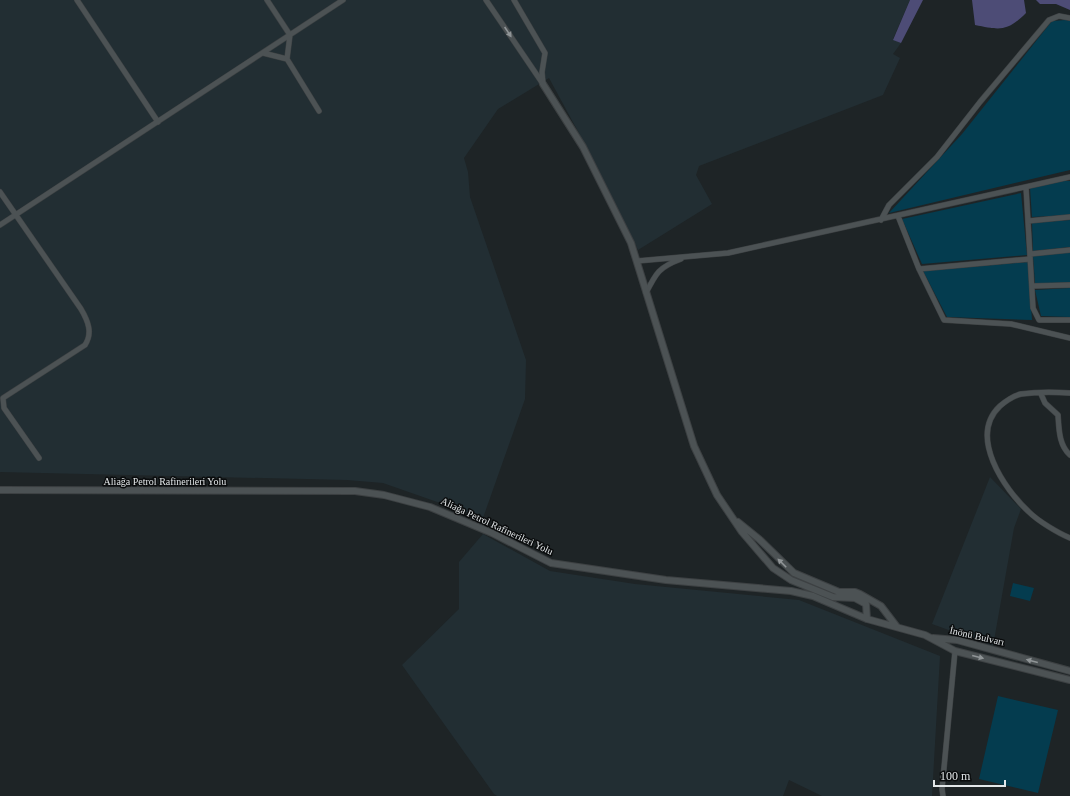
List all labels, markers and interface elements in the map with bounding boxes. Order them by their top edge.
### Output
one-way arrow [504,27,512,37]
street label: Aliağa Petrol Rafinerileri Yolu [104,476,226,487]
street label: Aliağa Petrol Rafinerileri Yolu [439,495,555,557]
one-way arrow [778,558,787,567]
street label: İnönü Bulvarı [949,624,1006,648]
one-way arrow [972,654,984,660]
one-way arrow [1026,657,1039,663]
scale bar [934,762,1005,788]
text: 100 m [940,769,971,783]

